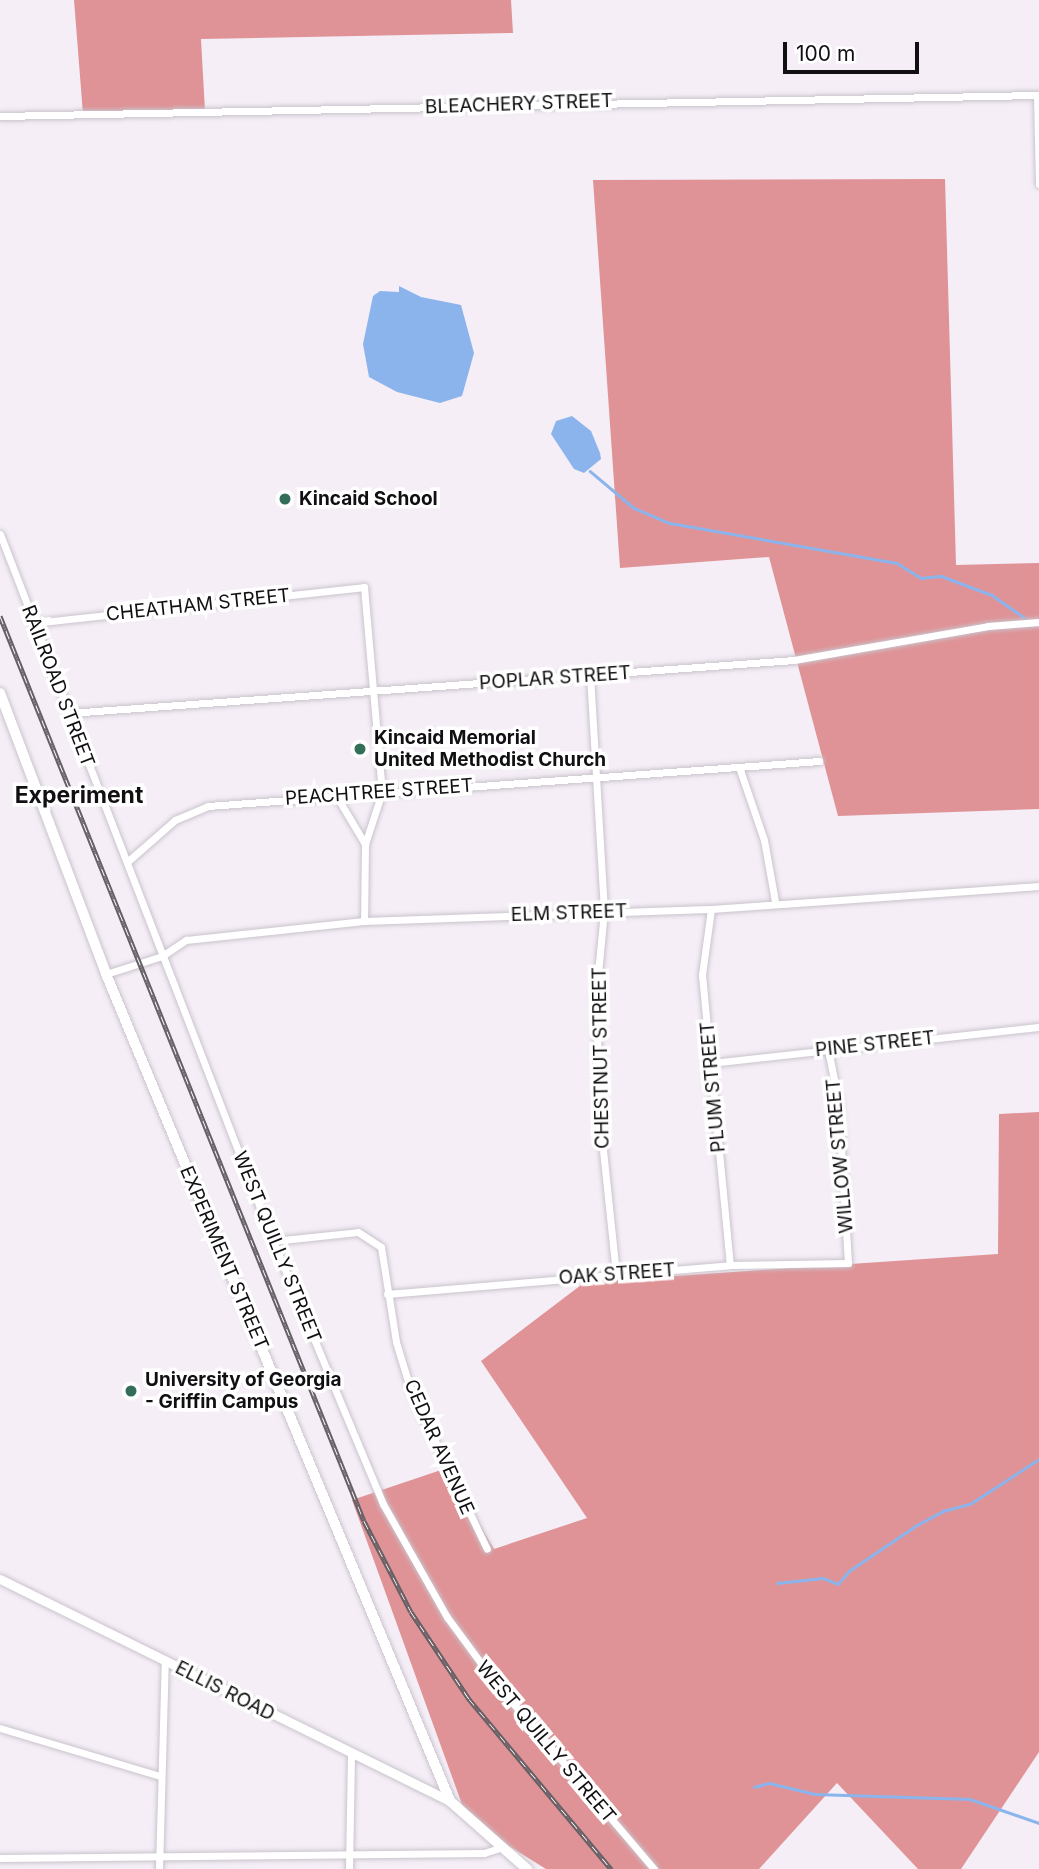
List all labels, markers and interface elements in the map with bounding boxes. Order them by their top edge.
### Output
scale bar [787,28,923,72]
text: 100 m [796,41,855,66]
street label: BLEACHERY STREET [425,89,613,119]
place label: Kincaid School [299,488,438,510]
marker: Kincaid School [277,491,293,507]
street label: CHEATHAM STREET [105,584,291,626]
street label: RAILROAD STREET [17,602,99,770]
street label: POPLAR STREET [478,661,632,695]
place label: Kincaid Memorial United Methodist Church [374,727,606,771]
marker: Kincaid Memorial United Methodist Church [352,741,368,757]
street label: PEACHTREE STREET [284,774,474,810]
district label: Experiment [15,781,143,809]
street label: ELM STREET [510,900,628,926]
street label: CHESTNUT STREET [588,967,614,1149]
street label: PLUM STREET [696,1021,730,1153]
street label: PINE STREET [814,1026,936,1062]
street label: WILLOW STREET [822,1078,858,1234]
street label: WEST QUILLY STREET [228,1148,326,1346]
street label: EXPERIMENT STREET [175,1163,273,1353]
street label: OAK STREET [558,1259,676,1289]
place label: University of Georgia - Griffin Campus [145,1369,341,1413]
street label: CEDAR AVENUE [399,1376,479,1518]
marker: University of Georgia - Griffin Campus [123,1383,139,1399]
street label: ELLIS ROAD [172,1656,278,1726]
street label: WEST QUILLY STREET [472,1656,620,1828]

